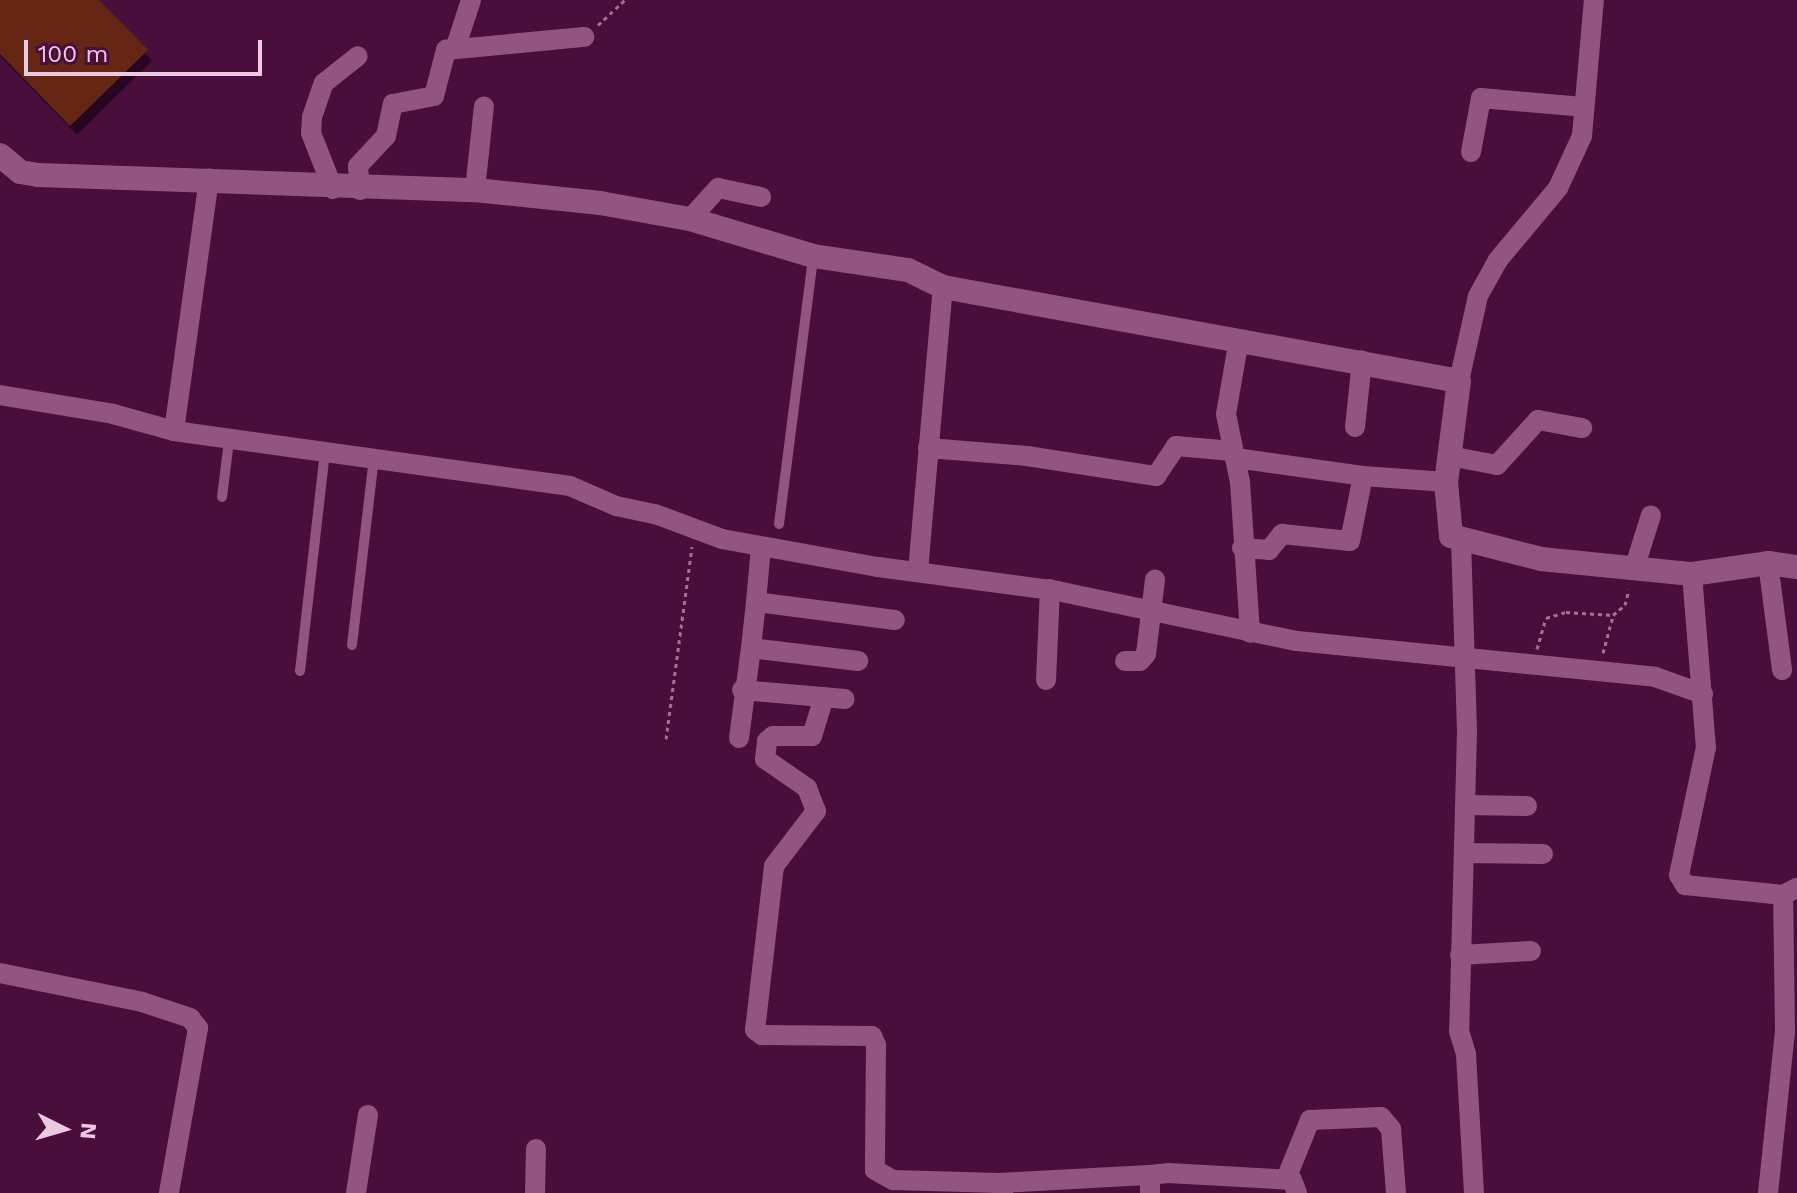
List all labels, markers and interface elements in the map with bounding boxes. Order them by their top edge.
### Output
scale bar [28,24,266,74]
text: 100 m [38,40,108,68]
north arrow [24,1089,104,1169]
text: N [75,1122,102,1140]

